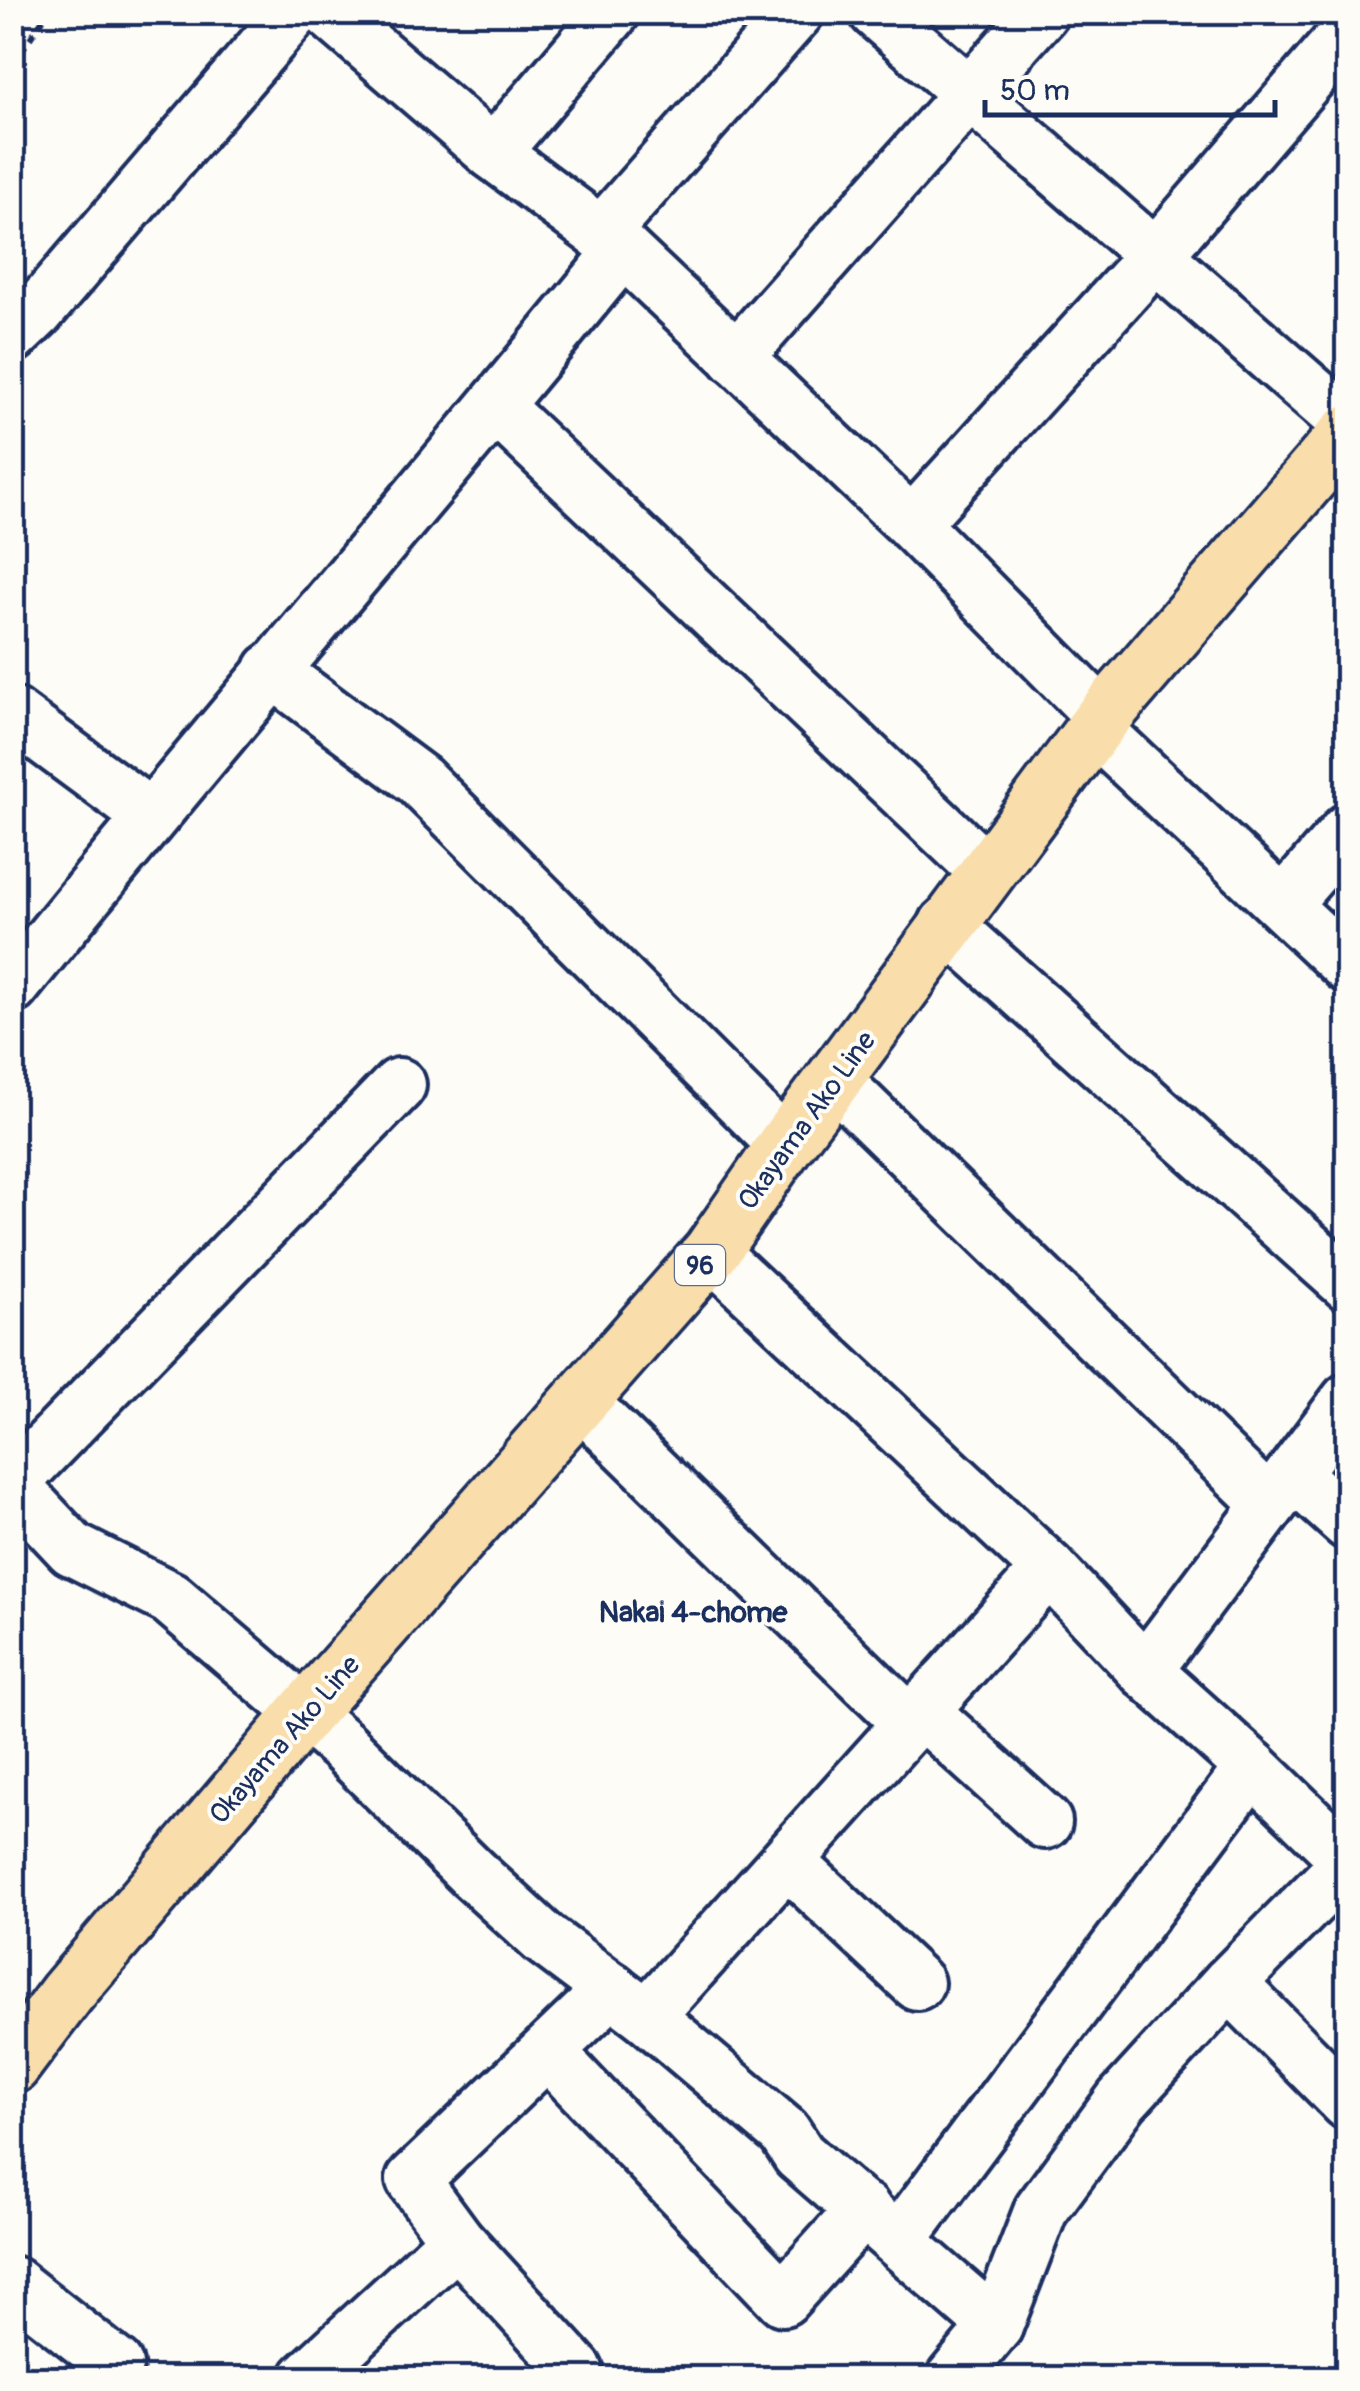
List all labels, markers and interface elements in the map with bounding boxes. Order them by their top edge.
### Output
scale bar [985,55,1275,117]
text: 50 m [1000,72,1070,109]
street label: Okayama Ako Line [731,1024,884,1217]
road number: 96 [675,1245,725,1285]
district label: Nakai 4-chome [599,1594,789,1631]
street label: Okayama Ako Line [202,1648,368,1832]

